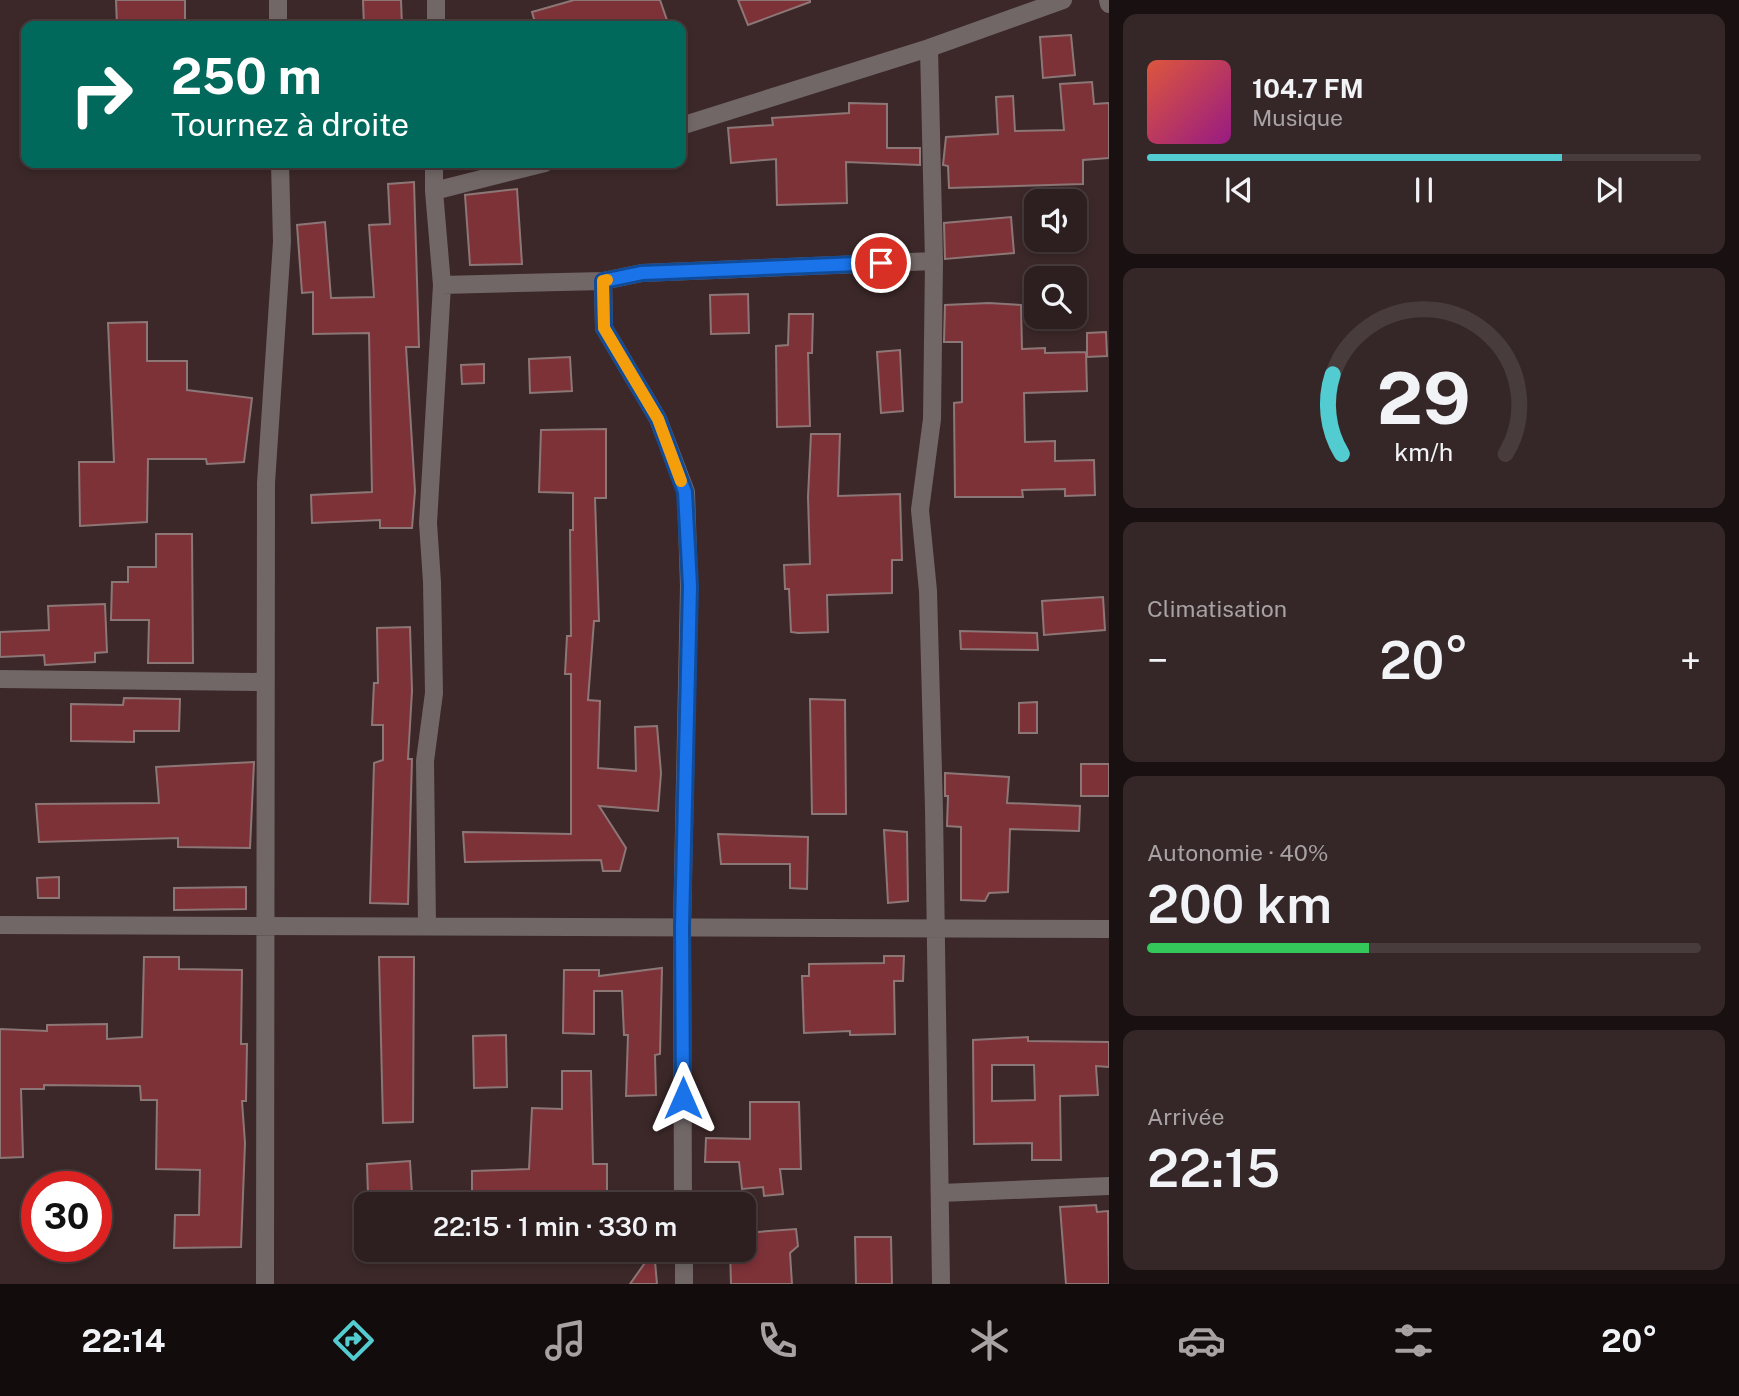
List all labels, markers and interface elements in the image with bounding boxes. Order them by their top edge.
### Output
text: 250 m [171,47,322,105]
icon: right [56,49,147,140]
text: 104.7 FM [1252,73,1364,104]
text: Musique [1252,104,1343,131]
text: Tournez à droite [171,106,409,143]
icon: previous [1220,171,1258,209]
icon: pause [1405,171,1443,209]
icon: next [1590,171,1628,209]
map controls [1024,189,1087,329]
button: sound [1024,189,1087,252]
pin [851,233,911,293]
icon: arrive [862,244,900,282]
button: search [1024,266,1087,329]
text: 29 [1377,355,1471,440]
text: km/h [1395,437,1453,467]
text: Climatisation [1147,595,1287,622]
text: 20° [1379,630,1469,691]
text: − [1147,638,1168,683]
text: + [1680,638,1701,683]
text: Autonomie · 40% [1147,839,1329,866]
text: 200 km [1147,874,1332,935]
position arrow [646,1061,720,1135]
text: Arrivée [1147,1103,1224,1130]
text: 22:15 [1147,1138,1280,1199]
speed limit sign: 30 [21,1171,112,1262]
text: 22:15 · 1 min · 330 m [433,1211,677,1242]
icon: directions [329,1316,378,1365]
icon: music [541,1316,590,1365]
icon: phone [753,1316,802,1365]
icon: climate [965,1316,1014,1365]
icon: car [1177,1316,1226,1365]
icon: filters [1389,1316,1438,1365]
text: 22:14 [82,1322,166,1359]
text: 20° [1601,1322,1657,1359]

